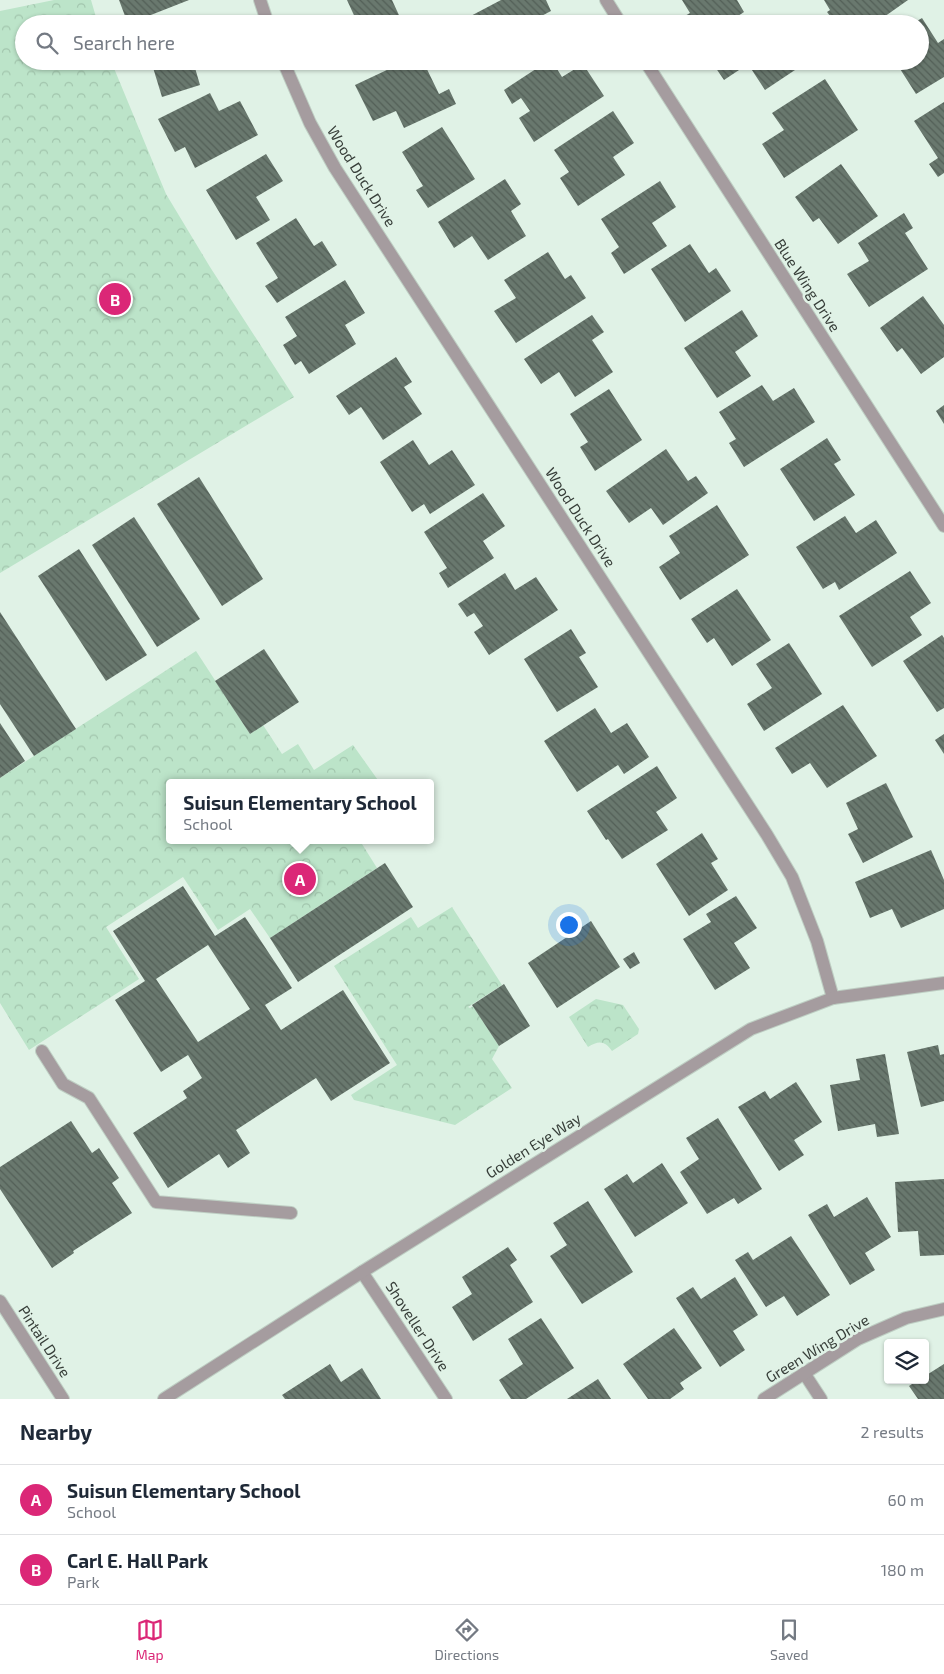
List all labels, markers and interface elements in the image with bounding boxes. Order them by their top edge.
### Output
search box [15,15,929,70]
icon: search [33,29,61,57]
text: Search here [73,31,175,54]
street label: Wood Duck Drive [324,122,400,230]
street label: Blue Wing Drive [771,235,845,335]
pin: B [99,280,131,318]
street label: Wood Duck Drive [542,464,620,570]
popup [166,779,434,844]
text: Suisun Elementary School [183,791,417,814]
text: School [183,814,232,833]
pin: A [284,860,316,898]
your location [556,912,582,938]
street label: Golden Eye Way [482,1109,584,1181]
street label: Shoveller Drive [382,1278,454,1374]
street label: Pintail Drive [15,1302,75,1380]
street label: Green Wing Drive [762,1310,872,1386]
map controls [884,1339,929,1384]
button: layers [884,1339,929,1384]
text: Nearby [20,1419,92,1444]
text: 2 results [861,1422,924,1441]
text: Suisun Elementary School [67,1479,300,1502]
text: A [31,1490,41,1509]
text: 60 m [888,1490,924,1509]
text: School [67,1502,116,1521]
text: Carl E. Hall Park [67,1549,208,1572]
text: B [31,1560,41,1579]
text: 180 m [881,1560,924,1579]
text: Park [67,1572,100,1591]
tab: Map [135,1616,164,1663]
tab: Directions [435,1616,499,1663]
tab: Saved [770,1616,809,1663]

